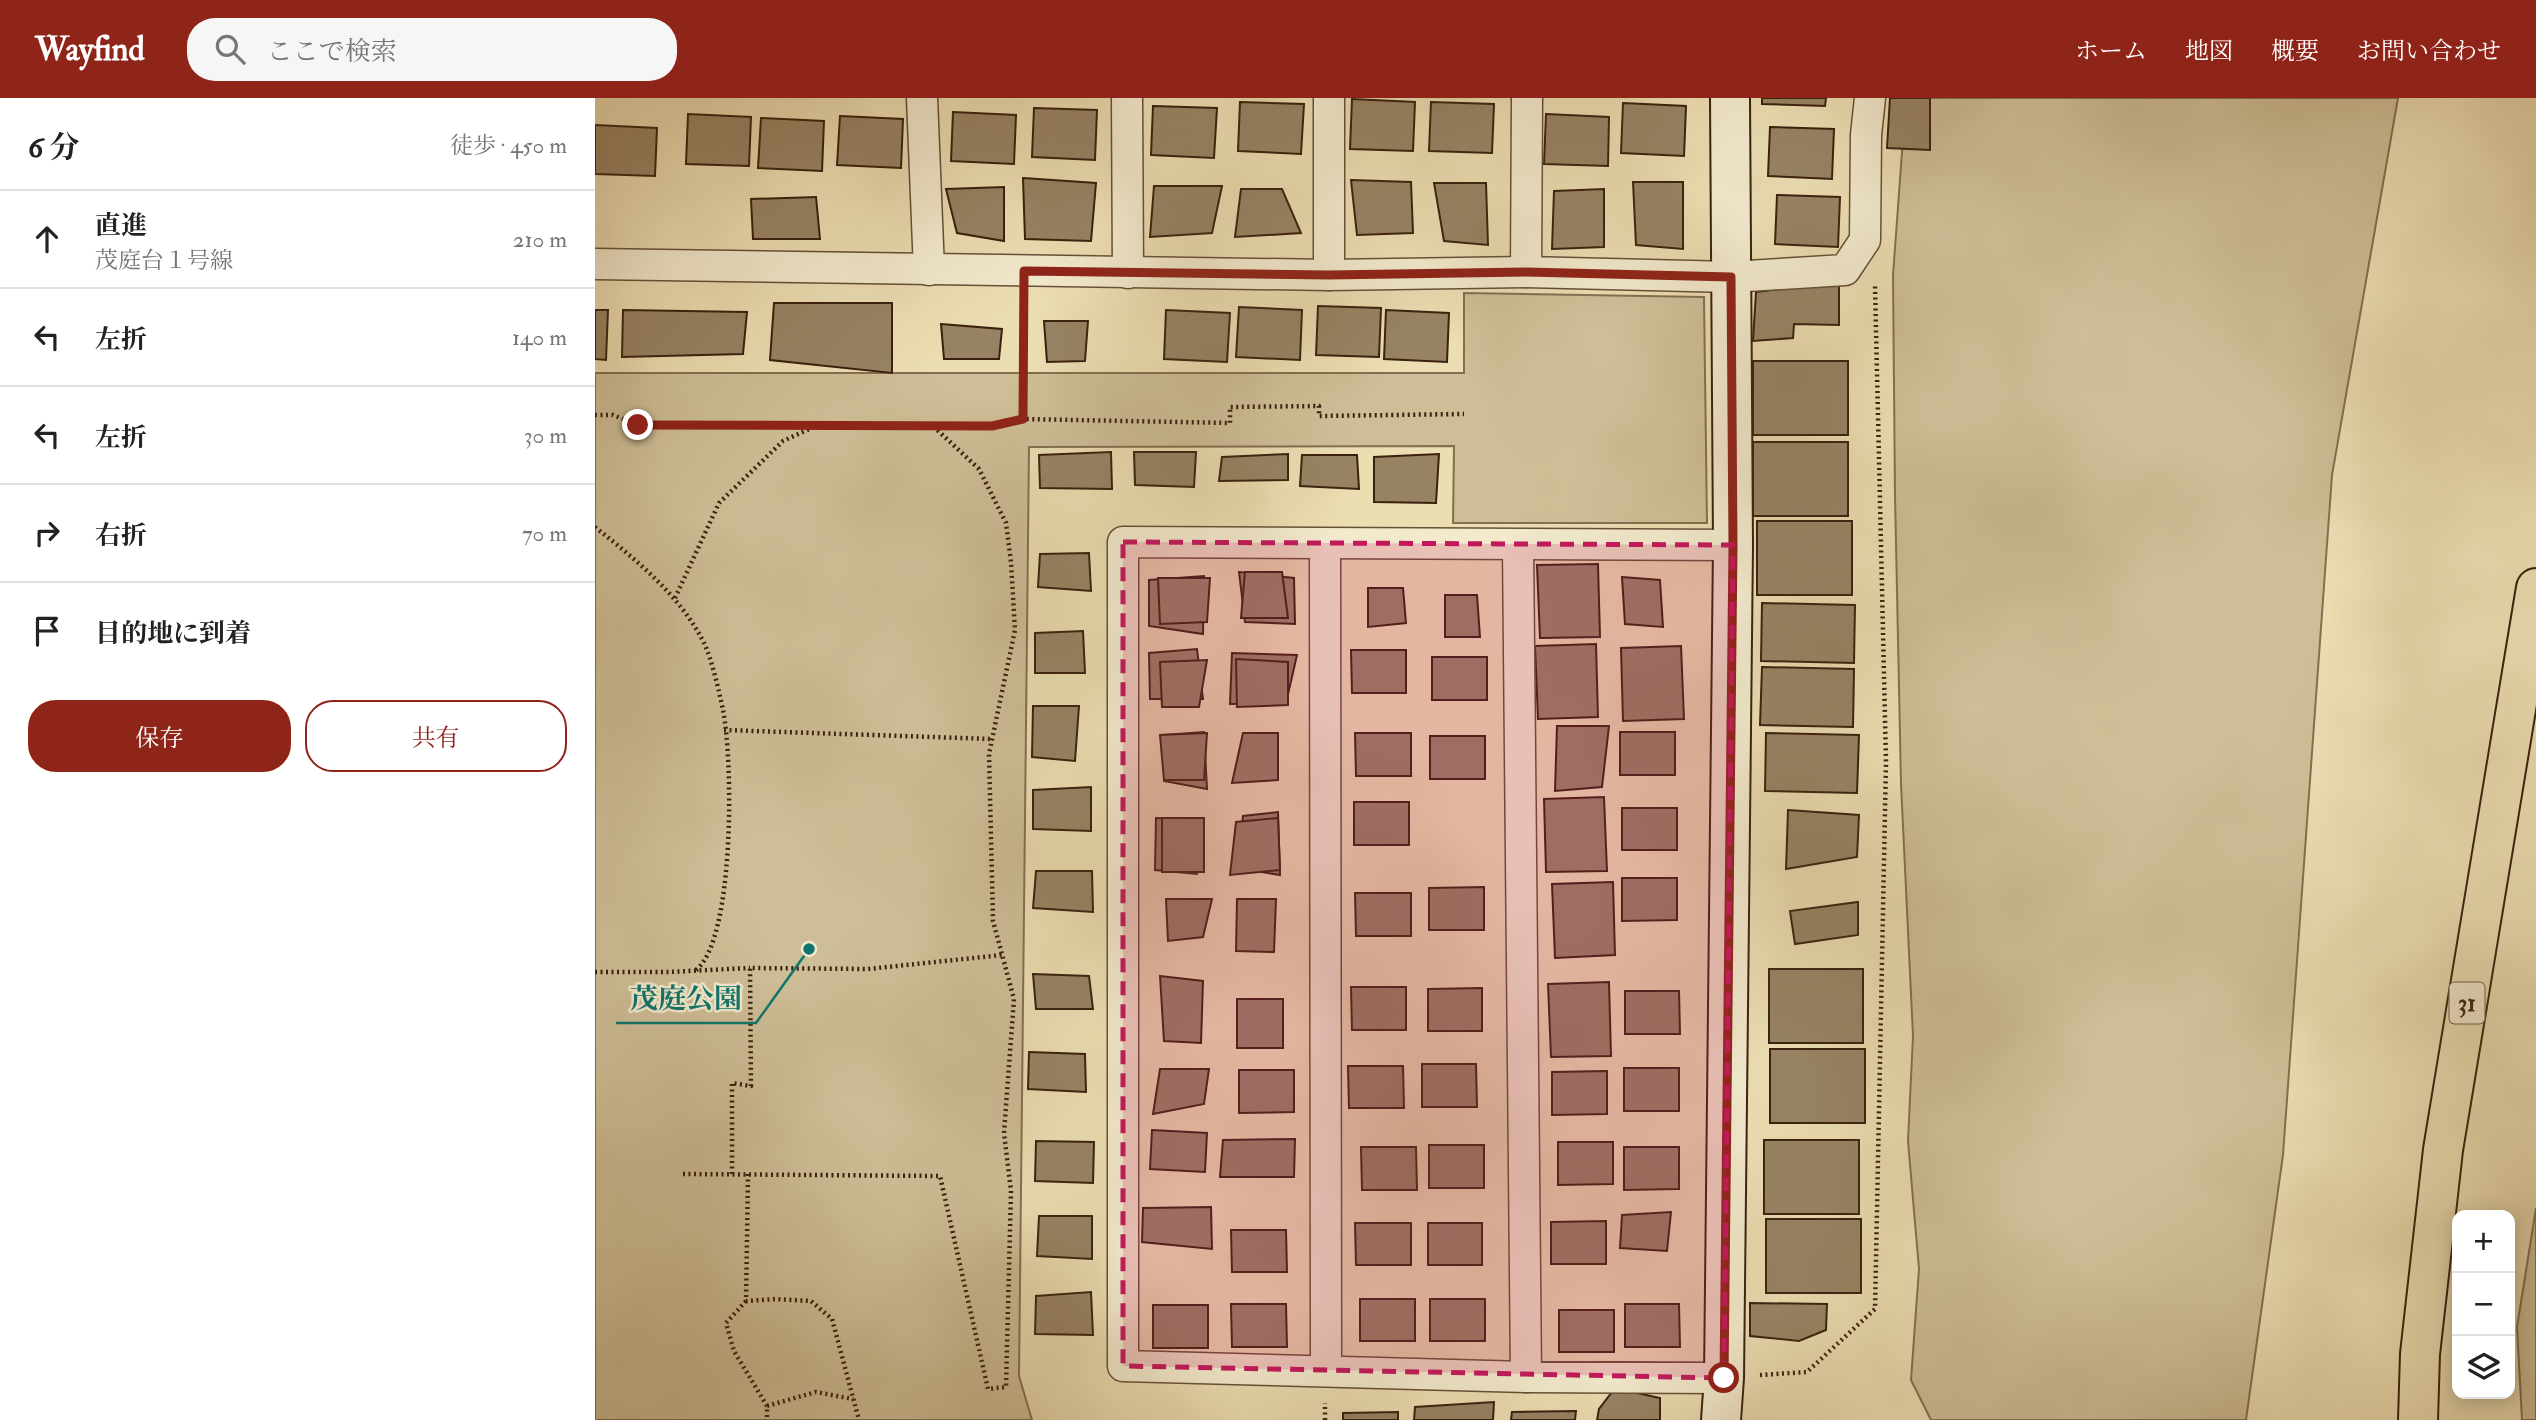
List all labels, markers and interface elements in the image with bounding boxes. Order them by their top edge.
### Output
search box [187,18,677,81]
text: Wayfind [35,29,145,70]
icon: search [211,30,249,68]
text: ここで検索 [267,36,397,68]
text: ホーム [2075,36,2147,67]
text: 地図 [2185,36,2233,67]
text: 概要 [2271,36,2319,67]
text: お問い合わせ [2357,36,2501,67]
text: 6 分 [28,129,79,166]
text: 徒歩 · 450 m [450,131,567,160]
text: 直進 [95,210,147,242]
icon: ahead [28,220,66,258]
text: 210 m [513,225,567,254]
text: 茂庭台１号線 [95,246,233,275]
icon: left [28,318,66,356]
text: 140 m [512,323,567,352]
text: 左折 [95,324,147,356]
route end [622,409,653,440]
icon: left [28,416,66,454]
text: 30 m [524,421,567,450]
text: 左折 [95,422,147,454]
icon: right [28,514,66,552]
text: 70 m [522,519,567,548]
text: 右折 [95,520,147,552]
icon: arrive [28,612,66,650]
text: 目的地に到着 [95,618,251,650]
button: 保存 [28,700,291,772]
button: 共有 [305,700,567,772]
callout: 茂庭公園 [616,974,756,1023]
text: 茂庭公園 [630,982,742,1017]
road number: 31 [2449,982,2485,1023]
map controls [2452,1210,2515,1399]
button: + [2452,1210,2515,1273]
button: − [2452,1273,2515,1336]
button: layers [2452,1336,2515,1399]
route start [1708,1362,1739,1393]

